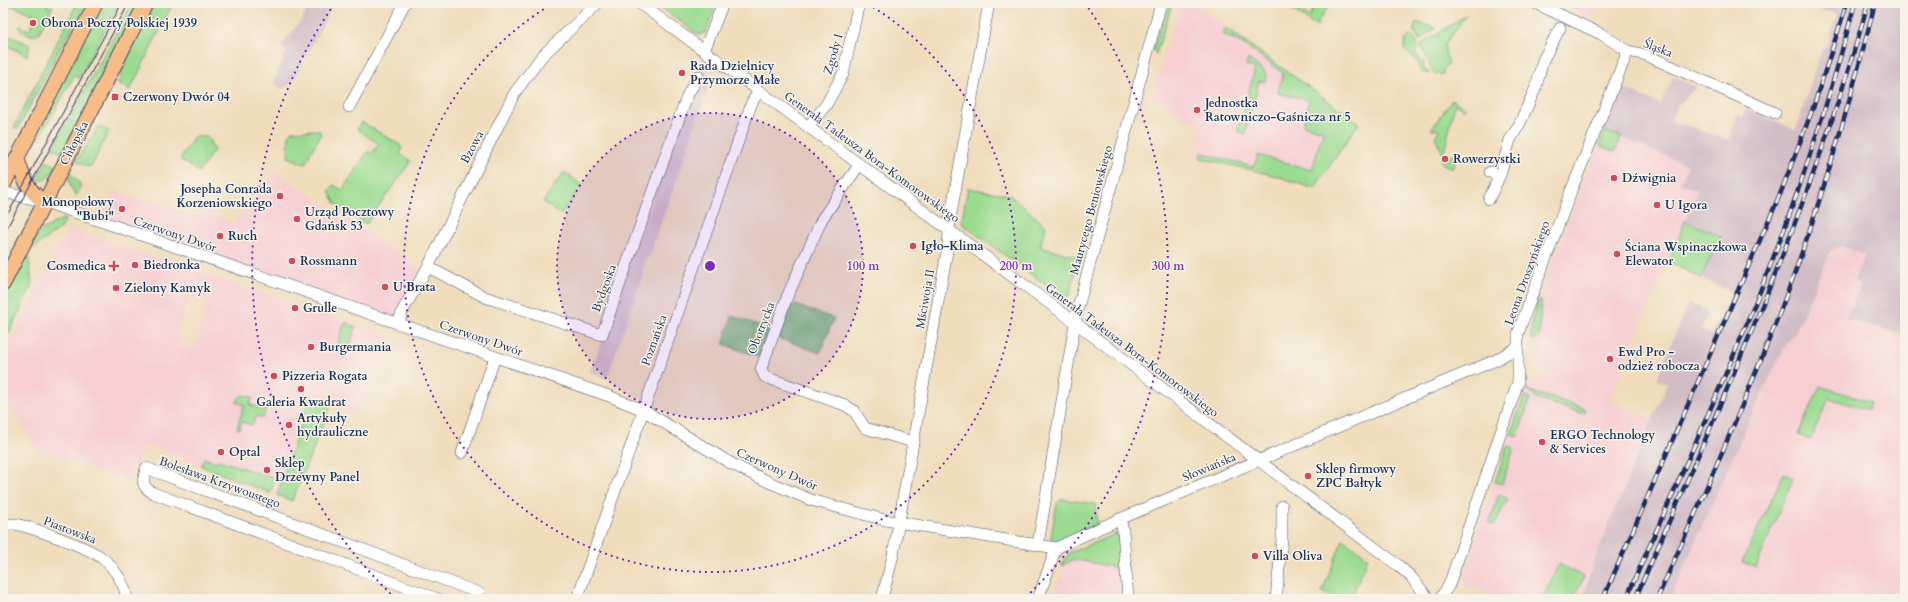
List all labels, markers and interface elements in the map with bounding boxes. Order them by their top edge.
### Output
place label: Obrona Poczty Polskiej 1939 [41,15,197,31]
marker: Obrona Poczty Polskiej 1939 [28,18,38,28]
street label: Zgody I [820,32,846,76]
street label: Śląska [1641,34,1676,61]
place label: Rada Dzielnicy Przymorze Małe [690,58,780,88]
marker: Rada Dzielnicy Przymorze Małe [677,68,687,78]
street label: Generała Tadeusza Bora-Komorowskiego [781,88,963,226]
place label: Czerwony Dwór 04 [123,89,230,105]
marker: Czerwony Dwór 04 [110,92,120,102]
place label: Jednostka Ratowniczo-Gaśnicza nr 5 [1203,95,1351,125]
marker: Jednostka Ratowniczo-Gaśnicza nr 5 [1192,105,1202,115]
street label: Chłopska [56,117,92,168]
street label: Bzowa [457,127,488,166]
street label: Maurycego Beniowskiego [1066,143,1116,277]
place label: Rowerzystki [1453,151,1521,167]
marker: Rowerzystki [1440,154,1450,164]
place label: Dźwignia [1622,170,1676,186]
marker: Dźwignia [1609,173,1619,183]
place label: Josepha Conrada Korzeniowskiego [177,181,272,211]
marker: Josepha Conrada Korzeniowskiego [275,191,285,201]
place label: Monopolowy "Bubi" [41,194,114,224]
place label: U Igora [1665,197,1708,213]
marker: U Igora [1652,200,1662,210]
marker: Monopolowy "Bubi" [117,204,127,214]
place label: Urząd Pocztowy Gdańsk 53 [305,204,395,234]
street label: Czerwony Dwór [131,212,219,256]
marker: Urząd Pocztowy Gdańsk 53 [292,214,302,224]
street label: Leona Droszyńskiego [1501,218,1554,327]
place label: Ruch [228,228,258,244]
marker: Ruch [215,231,225,241]
place label: Igło-Klima [921,238,983,254]
place label: Ściana Wspinaczkowa Elewator [1625,238,1747,269]
marker: Igło-Klima [908,241,918,251]
marker: Ściana Wspinaczkowa Elewator [1612,249,1622,259]
place label: Rossmann [300,253,357,269]
marker: Rossmann [287,256,297,266]
place label: Biedronka [143,257,200,273]
place label: Cosmedica [47,258,106,274]
text: 100 m [847,258,880,274]
text: 200 m [1000,258,1033,274]
text: 300 m [1152,258,1185,274]
centre of rings [703,259,717,273]
marker: Biedronka [130,260,140,270]
marker: Cosmedica [109,261,119,271]
street label: Bydgoska [588,261,620,314]
street label: Mściwoja II [912,268,938,330]
place label: U Brata [393,279,436,295]
street label: Generała Tadeusza Bora-Komorowskiego [1042,279,1222,421]
place label: Zielony Kamyk [124,280,211,296]
marker: U Brata [380,282,390,292]
marker: Zielony Kamyk [111,283,121,293]
street label: Obotrycka [744,299,779,356]
place label: Grulle [303,300,337,316]
marker: Grulle [290,303,300,313]
street label: Poznańska [637,311,671,368]
street label: Czerwony Dwór [437,316,525,360]
place label: Burgermania [319,339,391,355]
marker: Burgermania [306,342,316,352]
place label: Ewd Pro - odzież robocza [1618,344,1700,374]
marker: Ewd Pro - odzież robocza [1605,354,1615,364]
place label: Pizzeria Rogata [282,368,367,384]
marker: Pizzeria Rogata [269,371,279,381]
marker: Galeria Kwadrat [296,384,306,394]
place label: Galeria Kwadrat [256,394,347,410]
place label: Artykuły hydrauliczne [297,410,369,440]
marker: Artykuły hydrauliczne [284,420,294,430]
place label: ERGO Technology & Services [1550,427,1655,457]
marker: ERGO Technology & Services [1537,437,1547,447]
place label: Optal [229,444,261,460]
street label: Czerwony Dwór [734,444,821,494]
marker: Optal [216,447,226,457]
street label: Słowiańska [1180,448,1239,485]
street label: Bolesława Krzywoustego [157,453,283,512]
place label: Sklep Drzewny Panel [275,455,360,485]
place label: Sklep firmowy ZPC Bałtyk [1316,461,1396,491]
marker: Sklep Drzewny Panel [262,465,272,475]
marker: Sklep firmowy ZPC Bałtyk [1303,471,1313,481]
street label: Piastowska [41,513,99,548]
place label: Villa Oliva [1263,548,1322,564]
marker: Villa Oliva [1250,551,1260,561]

